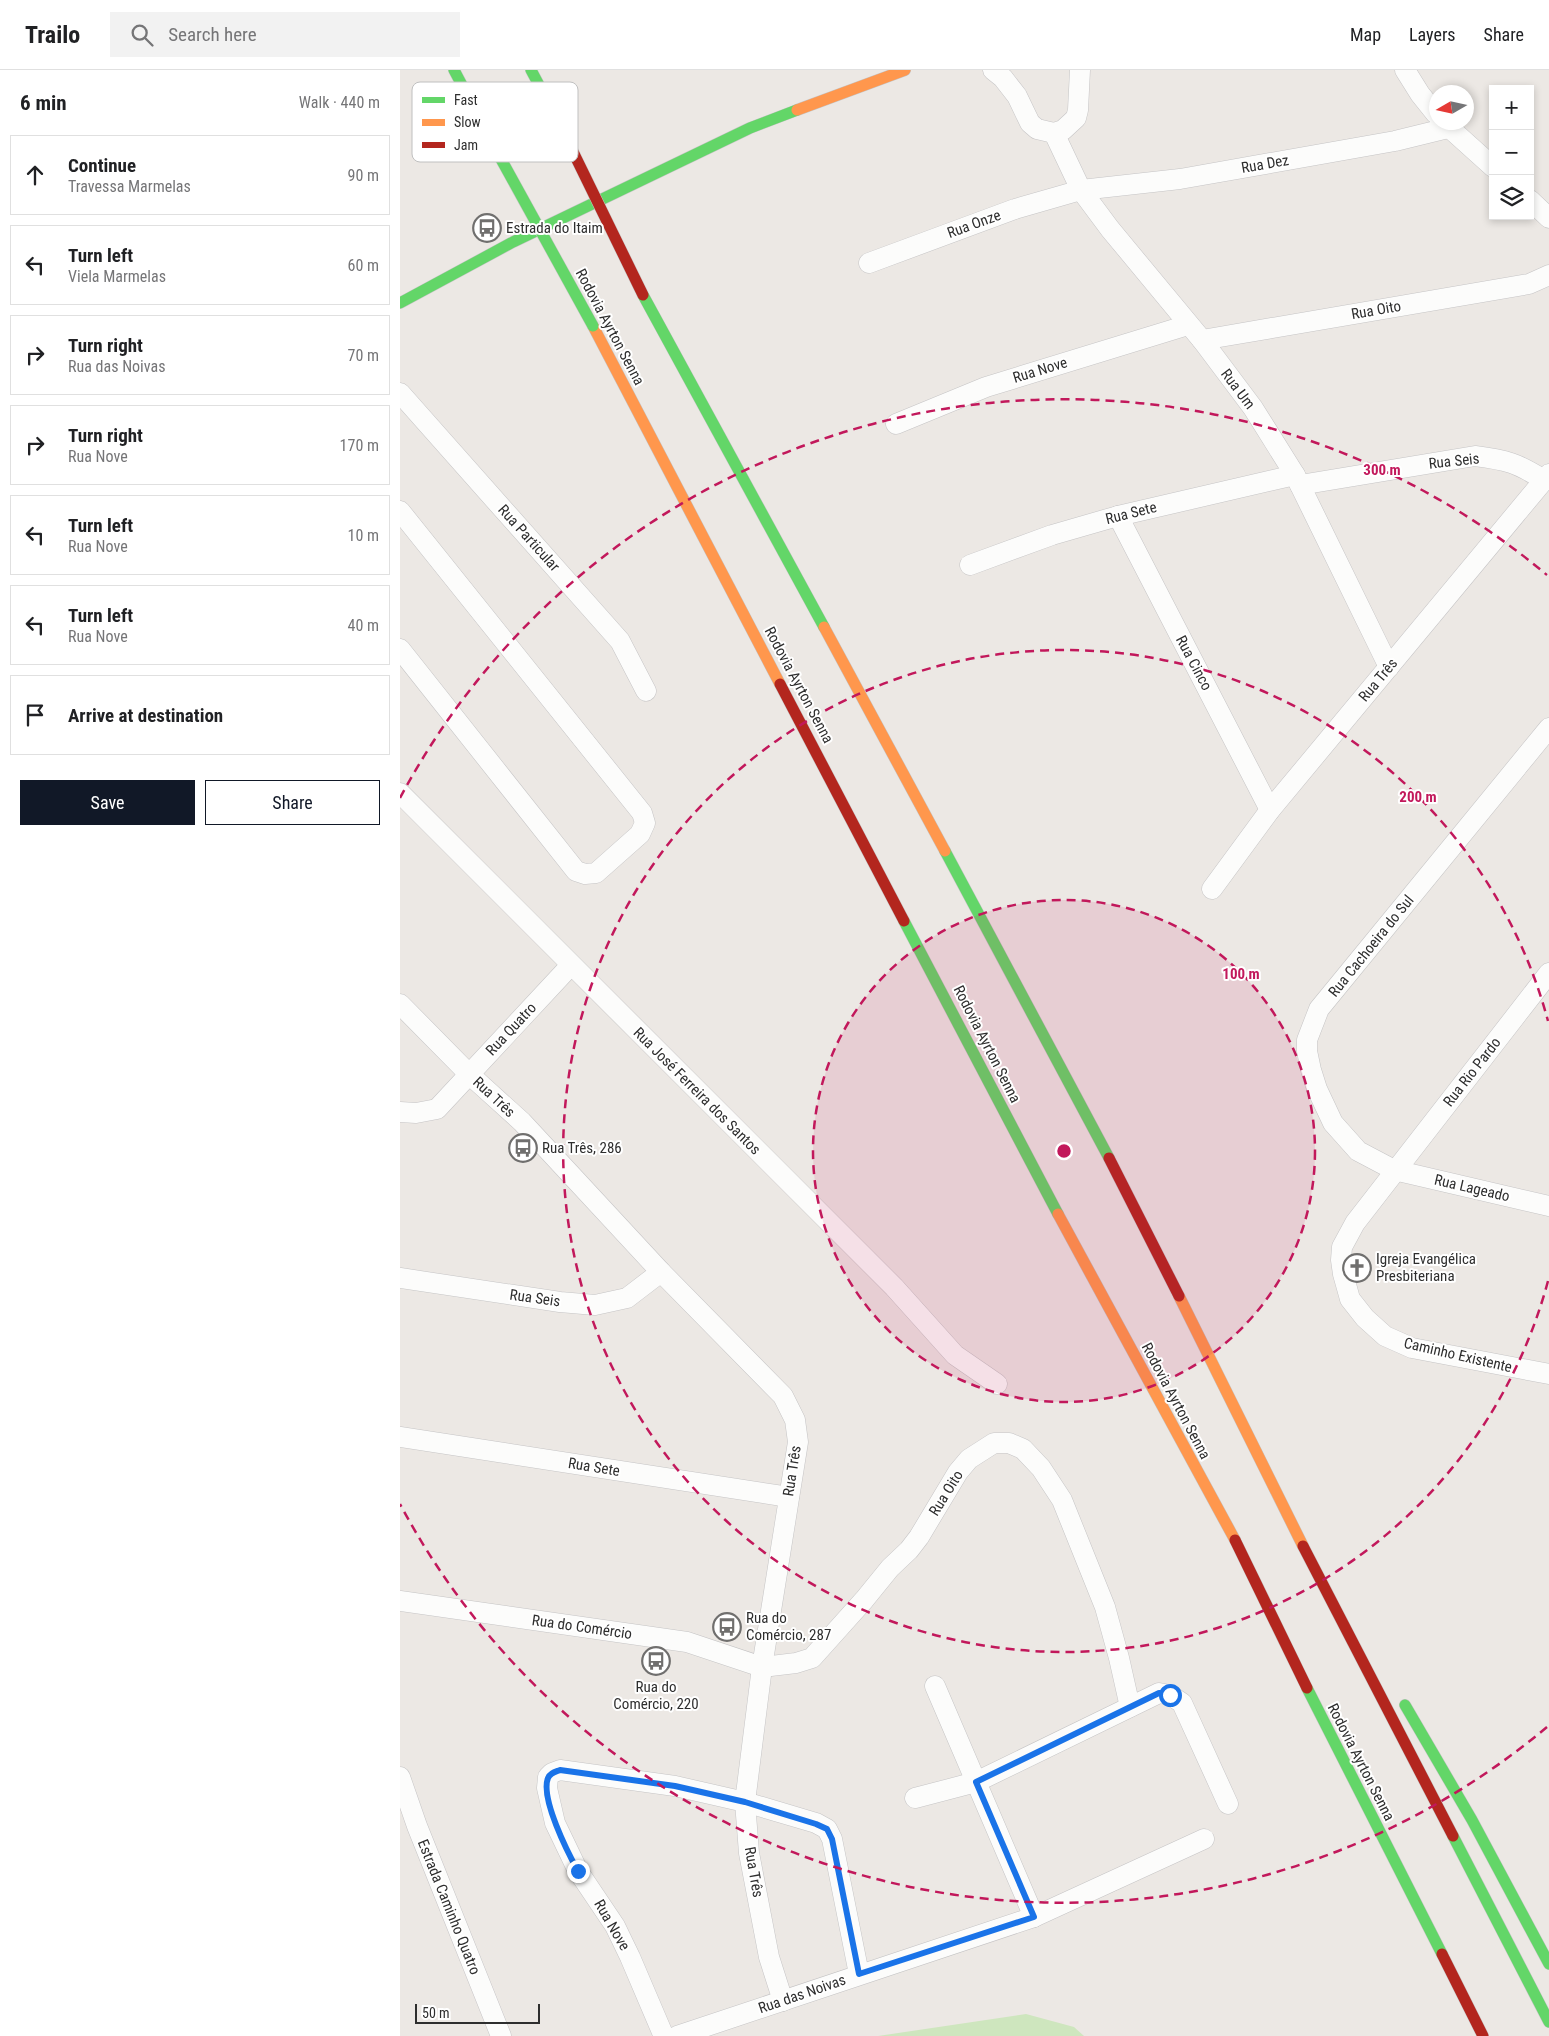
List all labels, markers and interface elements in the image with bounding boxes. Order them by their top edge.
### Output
search box [110,12,460,57]
text: Trailo [25,21,80,49]
icon: search [128,21,156,49]
text: Search here [168,23,257,46]
text: Map [1350,24,1381,45]
text: Layers [1409,24,1456,45]
text: Share [1484,24,1524,45]
legend [412,82,578,162]
north arrow [1429,85,1474,130]
map controls [1489,85,1534,220]
button: + [1489,85,1534,130]
text: 6 min [20,91,67,115]
text: Fast [454,92,478,108]
text: Walk · 440 m [299,93,380,112]
text: Slow [454,114,481,130]
button: − [1489,130,1534,175]
text: Jam [454,137,478,153]
street label: Rua Dez [1240,151,1290,177]
text: Continue [68,154,136,177]
icon: ahead [21,161,49,189]
text: 90 m [347,166,379,185]
button: layers [1489,175,1534,220]
text: Travessa Marmelas [68,177,191,196]
street label: Rua Onze [945,206,1003,242]
bus stop icon: Estrada do Itaim [472,213,502,243]
place label: Estrada do Itaim [506,219,603,237]
text: Turn left [68,244,133,267]
icon: left [21,251,49,279]
text: 60 m [347,256,379,275]
street label: Rodovia Ayrton Senna [572,266,648,388]
text: Viela Marmelas [68,267,166,286]
street label: Rua Oito [1350,297,1402,323]
text: Turn right [68,334,143,357]
icon: right [21,341,49,369]
text: 70 m [347,346,379,365]
street label: Rua Nove [1011,353,1069,387]
text: Rua das Noivas [68,357,165,376]
street label: Rua Um [1217,365,1259,413]
text: Turn right [68,424,143,447]
icon: right [21,431,49,459]
text: 170 m [340,436,379,455]
text: Rua Nove [68,447,128,466]
street label: Rua Seis [1428,449,1480,473]
text: 300 m [1363,461,1401,479]
street label: Rua Sete [1104,498,1158,528]
street label: Rua Particular [494,501,564,575]
text: Turn left [68,514,133,537]
icon: left [21,521,49,549]
text: 10 m [347,526,379,545]
text: Rua Nove [68,537,128,556]
text: Turn left [68,604,133,627]
icon: left [21,611,49,639]
text: 40 m [347,616,379,635]
street label: Rodovia Ayrton Senna [761,624,837,746]
text: Rua Nove [68,627,128,646]
street label: Rua Cinco [1172,633,1216,693]
street label: Rua Três [1355,655,1401,705]
icon: arrive [21,701,49,729]
text: Arrive at destination [68,704,223,727]
button: Save [20,780,195,825]
button: Share [205,780,380,825]
text: 200 m [1399,788,1437,806]
street label: Rua Cachoeira do Sul [1325,892,1417,1000]
text: 100 m [1222,965,1260,983]
street label: Rodovia Ayrton Senna [950,982,1024,1106]
street label: Rua Quatro [482,999,540,1059]
street label: Rua José Ferreira dos Santos [630,1024,764,1158]
street label: Rua Rio Pardo [1439,1034,1505,1110]
street label: Rua Três [469,1073,519,1121]
bus stop icon: Rua Três, 286 [508,1133,538,1163]
place label: Rua Três, 286 [542,1139,622,1157]
centre of rings [1055,1142,1073,1160]
street label: Rua Lageado [1433,1171,1511,1205]
place label: Igreja Evangélica Presbiteriana [1376,1250,1476,1285]
church icon: Igreja Evangélica Presbiteriana [1342,1253,1372,1283]
street label: Rua Seis [509,1286,562,1310]
street label: Caminho Existente [1402,1334,1514,1376]
street label: Rodovia Ayrton Senna [1138,1340,1214,1462]
street label: Rua Três [779,1444,805,1498]
street label: Rua Sete [567,1454,621,1480]
street label: Rua Oito [925,1467,967,1519]
place label: Rua do Comércio, 287 [746,1609,831,1644]
street label: Rua do Comércio [531,1611,633,1643]
bus stop icon: Rua do Comércio, 287 [712,1612,742,1642]
bus stop icon: Rua do Comércio, 220 [641,1646,671,1676]
place label: Rua do Comércio, 220 [613,1678,699,1713]
route start [1159,1684,1182,1707]
street label: Rodovia Ayrton Senna [1324,1700,1398,1824]
street label: Estrada Caminho Quatro [414,1837,484,1977]
street label: Rua Três [741,1845,767,1899]
route end [567,1860,590,1883]
street label: Rua Nove [590,1896,634,1954]
street label: Rua das Noivas [756,1971,848,2017]
scale bar [415,2001,540,2024]
text: 50 m [422,2005,450,2021]

